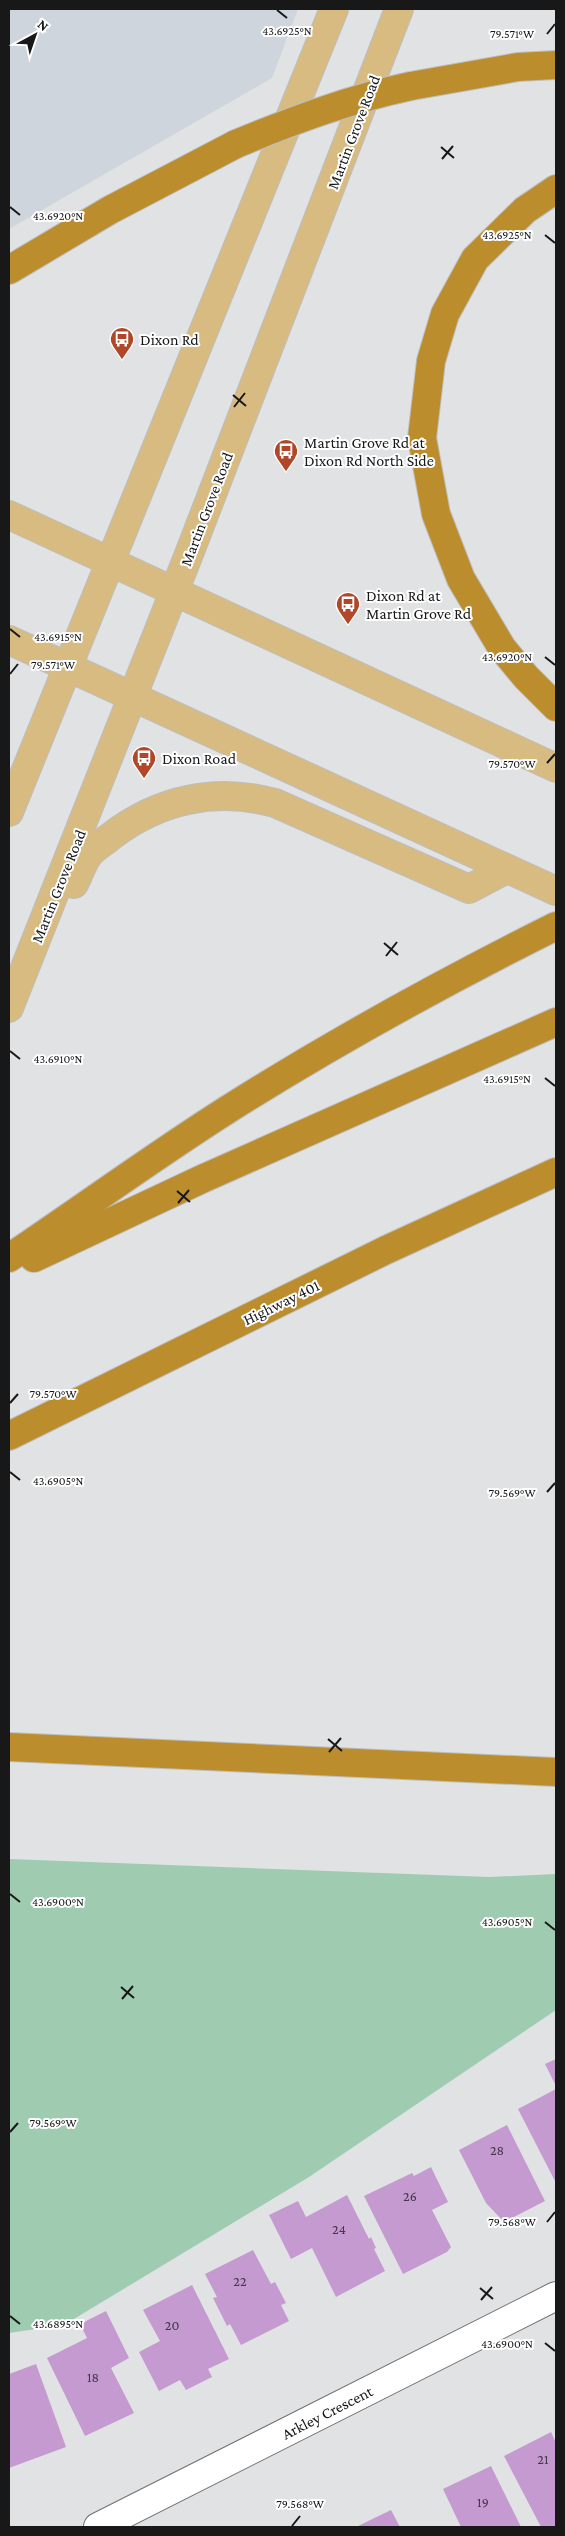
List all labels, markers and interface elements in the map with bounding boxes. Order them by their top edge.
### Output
north arrow [10,10,60,60]
text: N [35,16,53,35]
text: 43.6925°N [262,24,312,38]
text: 79.571°W [490,27,534,41]
street label: Martin Grove Road [324,72,383,191]
text: 43.6920°N [33,209,83,223]
text: 43.6925°N [482,228,532,242]
bus stop icon: Dixon Rd [109,326,135,360]
place label: Dixon Rd [140,331,199,348]
place label: Martin Grove Rd at Dixon Rd North Side [304,434,434,469]
bus stop icon: Martin Grove Rd at Dixon Rd North Side [273,438,299,472]
street label: Martin Grove Road [177,449,236,568]
place label: Dixon Rd at Martin Grove Rd [366,587,472,622]
bus stop icon: Dixon Rd at Martin Grove Rd [335,591,361,625]
text: 43.6915°N [34,630,82,644]
text: 43.6920°N [482,650,532,664]
text: 79.571°W [31,658,75,672]
bus stop icon: Dixon Road [131,745,157,779]
place label: Dixon Road [162,750,237,767]
text: 79.570°W [489,757,535,771]
street label: Martin Grove Road [28,827,89,945]
text: 43.6910°N [33,1052,83,1066]
text: 43.6915°N [483,1072,531,1086]
street label: Highway 401 [240,1277,323,1329]
text: 79.570°W [30,1387,76,1401]
text: 43.6905°N [33,1474,83,1488]
text: 79.569°W [489,1486,535,1500]
text: 43.6900°N [32,1895,84,1909]
text: 43.6905°N [482,1915,532,1929]
text: 79.569°W [30,2116,76,2130]
house number: 28 [490,2142,504,2158]
house number: 26 [403,2188,417,2204]
text: 79.568°W [488,2215,536,2229]
house number: 24 [332,2221,346,2237]
house number: 22 [233,2273,247,2289]
text: 43.6895°N [33,2317,83,2331]
house number: 20 [165,2317,179,2333]
text: 43.6900°N [481,2337,533,2351]
house number: 18 [87,2369,99,2385]
street label: Arkley Crescent [279,2382,376,2443]
house number: 21 [537,2451,549,2467]
house number: 19 [477,2494,489,2510]
text: 79.568°W [276,2497,324,2511]

